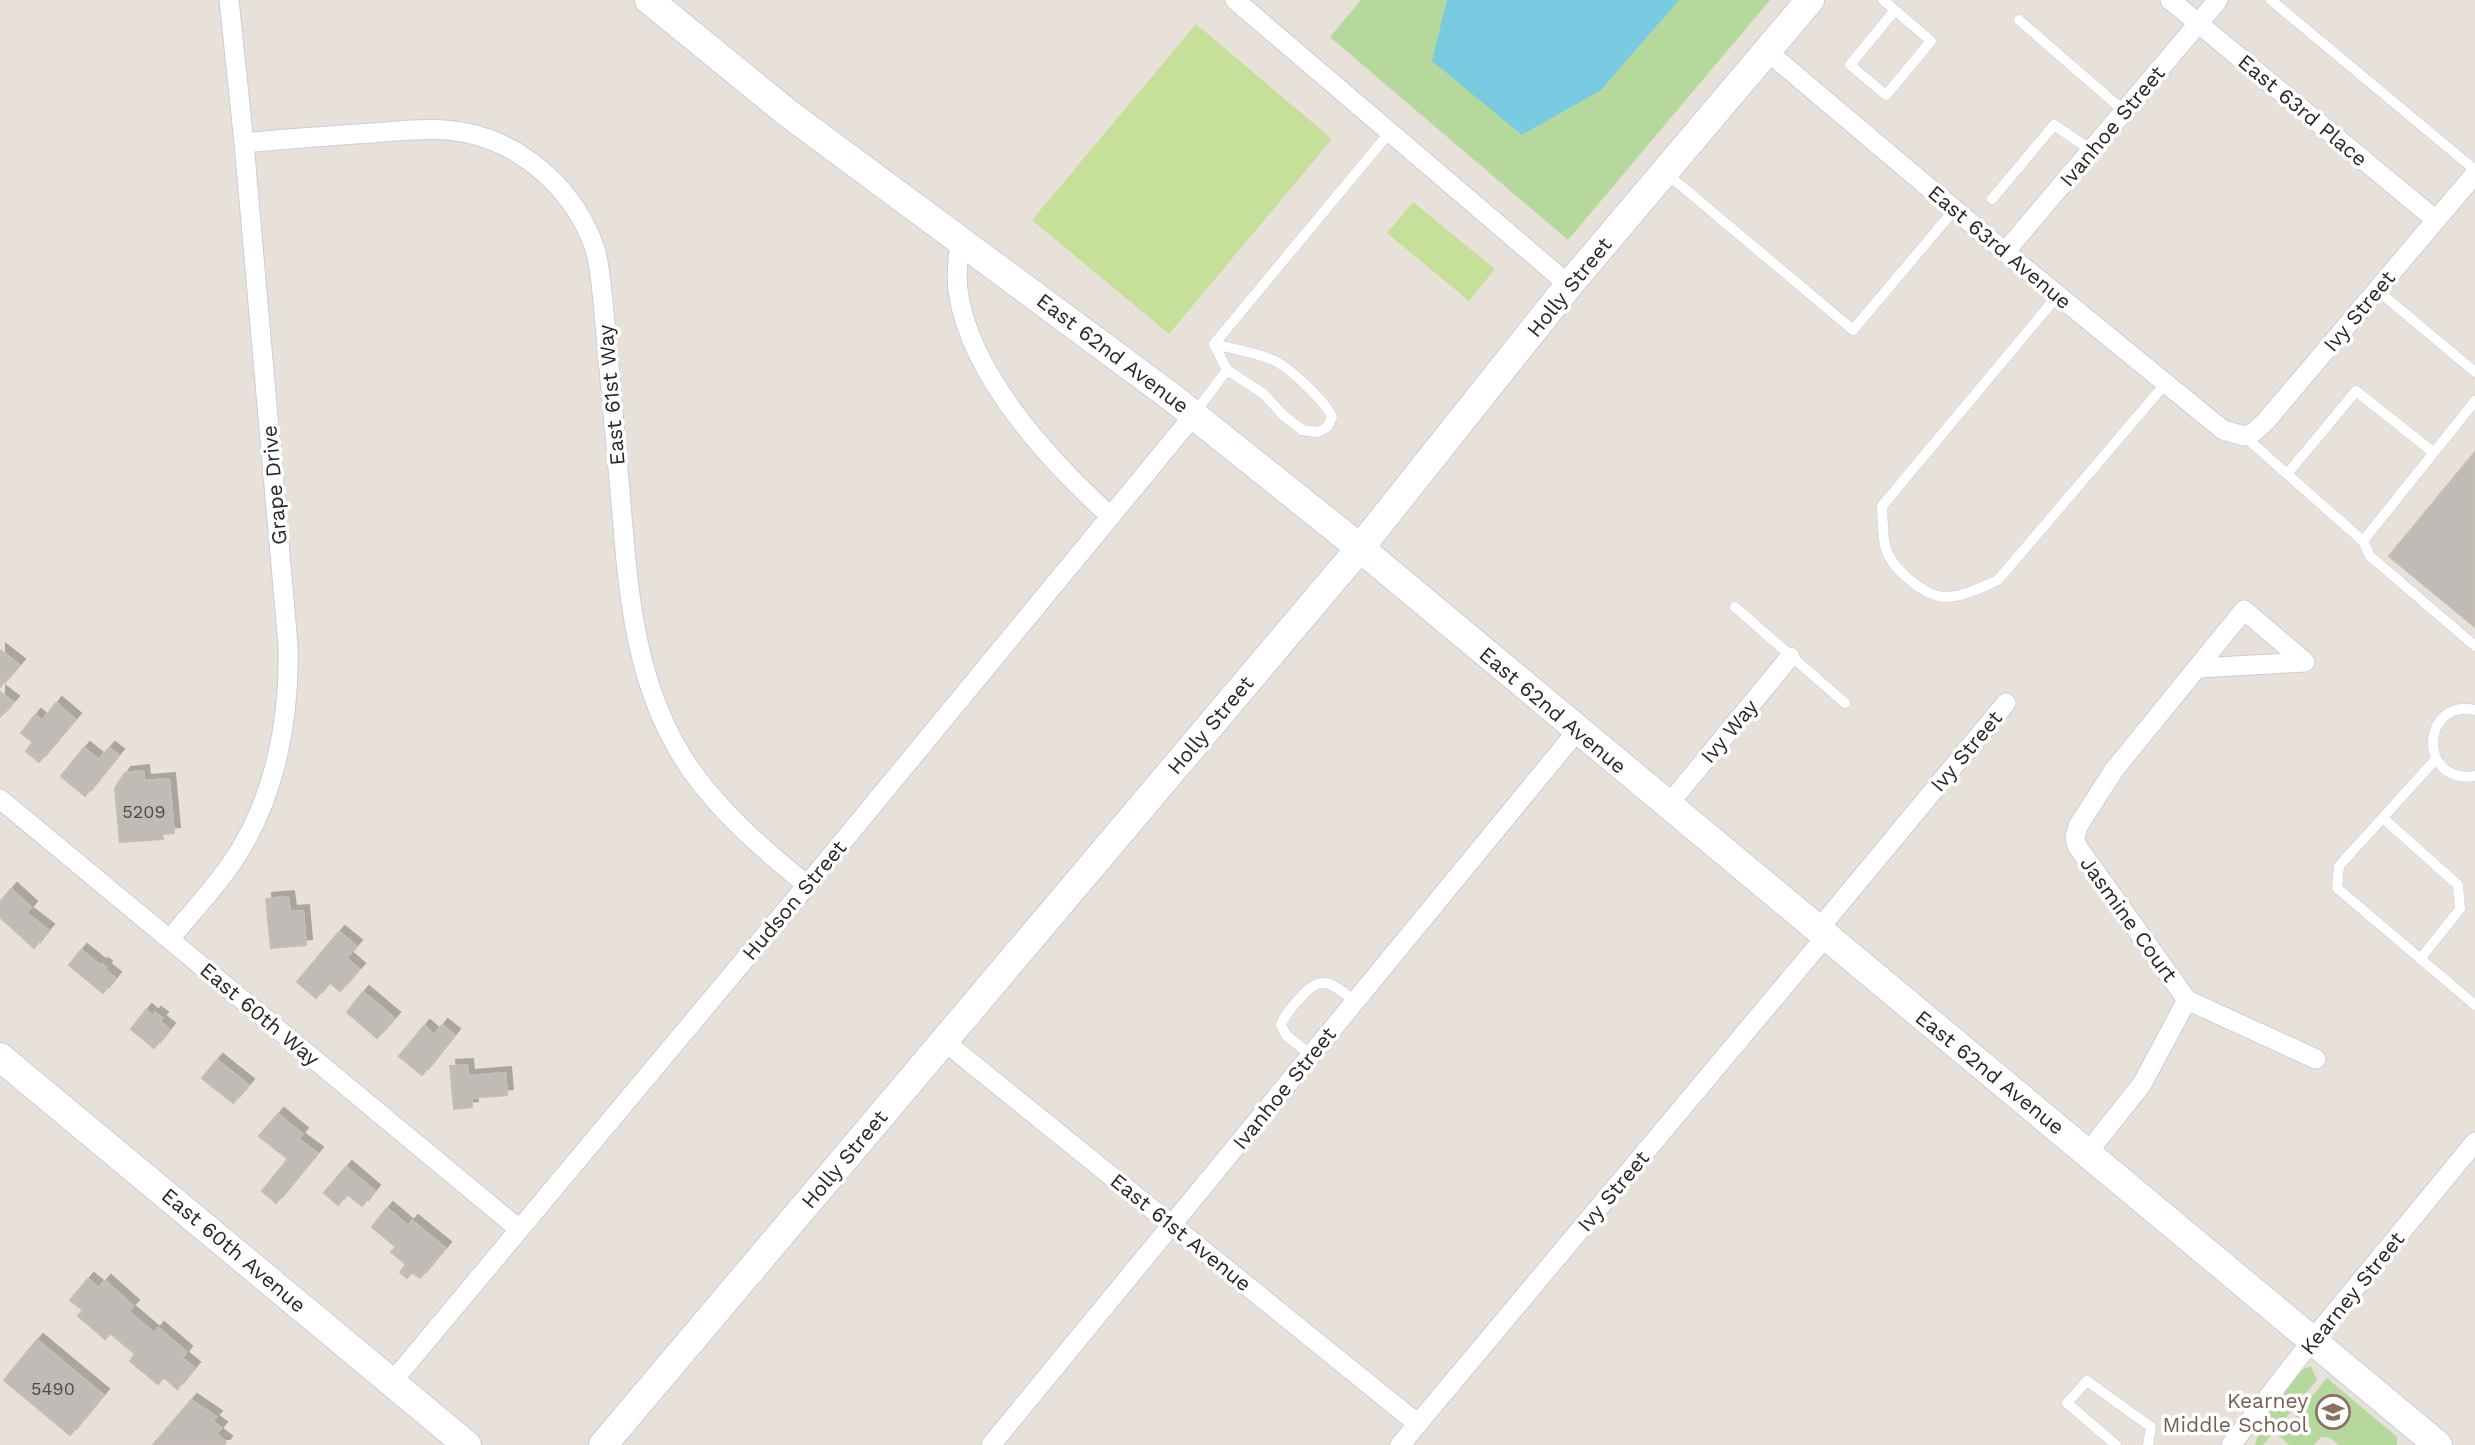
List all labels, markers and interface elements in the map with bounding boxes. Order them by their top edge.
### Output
street label: East 63rd Place [2233,49,2373,171]
street label: Ivanhoe Street [2054,60,2170,191]
street label: East 63rd Avenue [1923,180,2077,314]
street label: Holly Street [1521,232,1617,342]
street label: Ivy Street [2318,265,2400,357]
street label: East 62nd Avenue [1032,288,1194,418]
street label: East 61st Way [592,323,630,466]
street label: Grape Drive [256,424,292,546]
street label: East 62nd Avenue [1474,641,1632,779]
street label: Holly Street [1162,671,1259,779]
street label: Ivy Way [1695,694,1763,768]
street label: Ivy Street [1925,705,2007,797]
house number: 5209 [122,801,166,822]
street label: Hudson Street [737,835,851,965]
street label: Jasmine Court [2075,851,2183,987]
street label: East 60th Way [195,957,325,1071]
street label: East 62nd Avenue [1911,1004,2069,1140]
street label: Ivanhoe Street [1227,1022,1341,1154]
street label: Holly Street [796,1105,893,1213]
street label: Ivy Street [1572,1145,1654,1237]
street label: East 61st Avenue [1106,1168,1256,1296]
street label: East 60th Avenue [157,1182,311,1318]
street label: Kearney Street [2295,1226,2409,1359]
house number: 5490 [31,1378,75,1399]
place label: Kearney Middle School [2163,1388,2309,1437]
school or university icon: Kearney Middle School [2314,1393,2352,1431]

